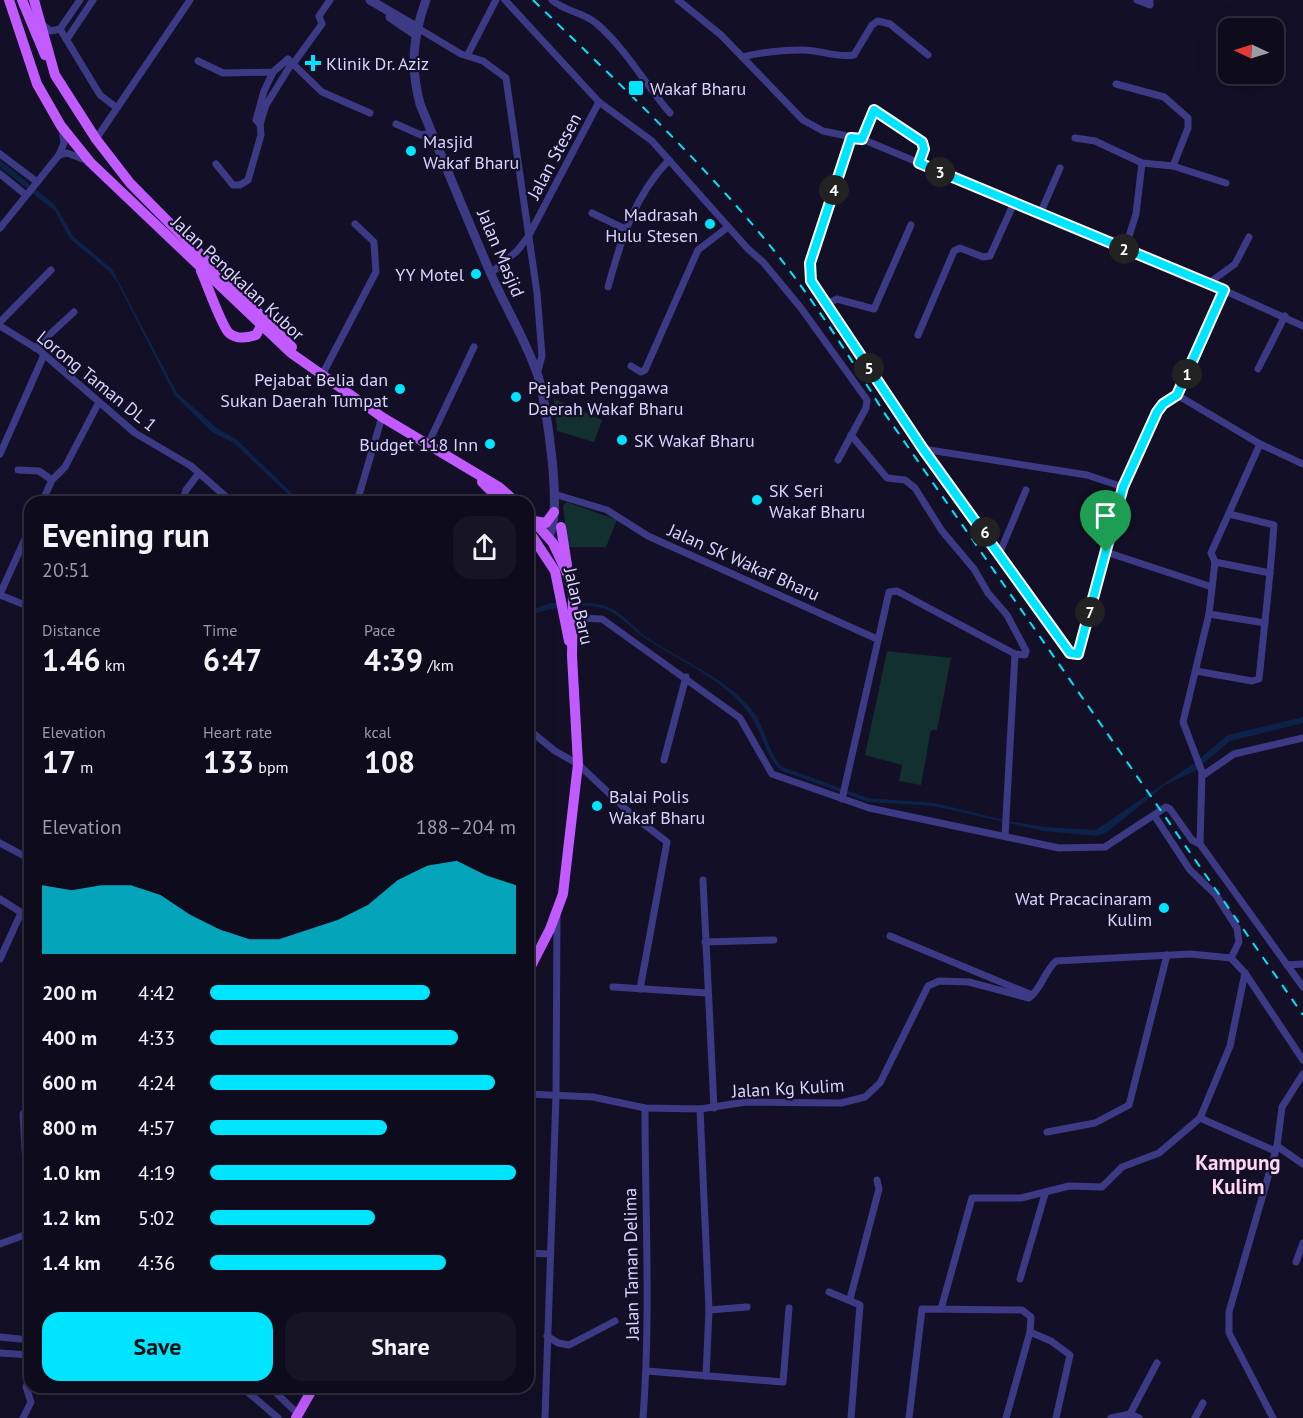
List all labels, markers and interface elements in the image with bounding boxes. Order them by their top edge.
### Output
north arrow [1218,18,1284,84]
map controls [1218,18,1284,84]
place label: Klinik Dr. Aziz [326,52,429,75]
marker: Klinik Dr. Aziz [304,54,322,72]
place label: Wakaf Bharu [650,77,746,100]
marker: Wakaf Bharu [627,79,645,97]
street label: Jalan Stesen [521,109,586,204]
place label: Masjid Wakaf Bharu [423,130,519,174]
marker: Masjid Wakaf Bharu [404,144,418,158]
pin: 3 [925,157,955,187]
text: 3 [935,162,945,182]
pin: 4 [819,175,849,205]
text: 4 [829,180,839,200]
place label: Madrasah Hulu Stesen [605,203,698,247]
street label: Jalan Masjid [472,205,530,300]
street label: Jalan Pengkalan Kubor [166,210,309,345]
marker: Madrasah Hulu Stesen [703,217,717,231]
pin: 2 [1109,234,1139,264]
text: 2 [1119,239,1129,259]
place label: YY Motel [395,263,465,286]
marker: YY Motel [469,267,483,281]
street label: Lorong Taman DL 1 [32,326,162,436]
pin: 5 [854,353,884,383]
text: 5 [864,358,874,378]
pin: 1 [1172,359,1202,389]
text: 1 [1182,364,1192,384]
place label: Pejabat Belia dan Sukan Daerah Tumpat [220,368,388,412]
place label: Pejabat Penggawa Daerah Wakaf Bharu [528,376,684,420]
marker: Pejabat Belia dan Sukan Daerah Tumpat [393,382,407,396]
marker: Pejabat Penggawa Daerah Wakaf Bharu [509,390,523,404]
place label: SK Wakaf Bharu [634,429,755,452]
place label: Budget 118 Inn [359,433,478,456]
marker: SK Wakaf Bharu [615,433,629,447]
marker: Budget 118 Inn [483,437,497,451]
place label: SK Seri Wakaf Bharu [769,479,865,523]
pin [1080,490,1131,552]
marker: SK Seri Wakaf Bharu [750,493,764,507]
icon: arrive [1089,499,1122,532]
text: Evening run [42,513,210,556]
button: share [453,516,516,579]
pin: 6 [970,517,1000,547]
street label: Jalan SK Wakaf Bharu [664,518,823,606]
text: 6 [980,522,990,542]
text: 20:51 [42,557,90,583]
street label: Jalan Baru [559,564,599,647]
pin: 7 [1075,597,1105,627]
text: 7 [1085,602,1095,622]
text: Distance [42,620,101,640]
text: Time [203,620,237,640]
text: Pace [364,620,395,640]
text: 1.46 [42,640,100,679]
text: 6:47 [203,640,262,679]
text: 4:39 [364,640,423,679]
text: km [100,655,125,675]
text: /km [423,655,454,675]
text: Elevation [42,722,106,742]
text: Heart rate [203,722,272,742]
text: kcal [364,722,391,742]
text: 17 [42,742,76,781]
text: 133 [203,742,254,781]
text: 108 [364,742,415,781]
text: m [76,757,93,777]
text: bpm [254,757,289,777]
place label: Balai Polis Wakaf Bharu [609,785,705,829]
marker: Balai Polis Wakaf Bharu [590,799,604,813]
text: Elevation [42,814,122,840]
text: 188–204 m [416,814,516,840]
place label: Wat Pracacinaram Kulim [1015,887,1152,931]
marker: Wat Pracacinaram Kulim [1157,901,1171,915]
text: 200 m [42,980,97,1006]
text: 4:42 [138,980,175,1006]
text: 400 m [42,1025,97,1051]
text: 4:33 [138,1025,175,1051]
text: 600 m [42,1070,97,1096]
text: 4:24 [138,1070,175,1096]
street label: Jalan Kg Kulim [730,1074,845,1102]
text: 800 m [42,1115,97,1141]
text: 4:57 [138,1115,175,1141]
district label: Kampung Kulim [1195,1149,1281,1200]
text: 1.0 km [42,1160,101,1186]
text: 4:19 [138,1160,175,1186]
street label: Jalan Taman Delima [618,1188,644,1341]
text: 1.2 km [42,1205,101,1231]
text: 5:02 [138,1205,175,1231]
text: 1.4 km [42,1250,101,1276]
text: 4:36 [138,1250,175,1276]
button: Save [42,1312,273,1381]
button: Share [285,1312,516,1381]

